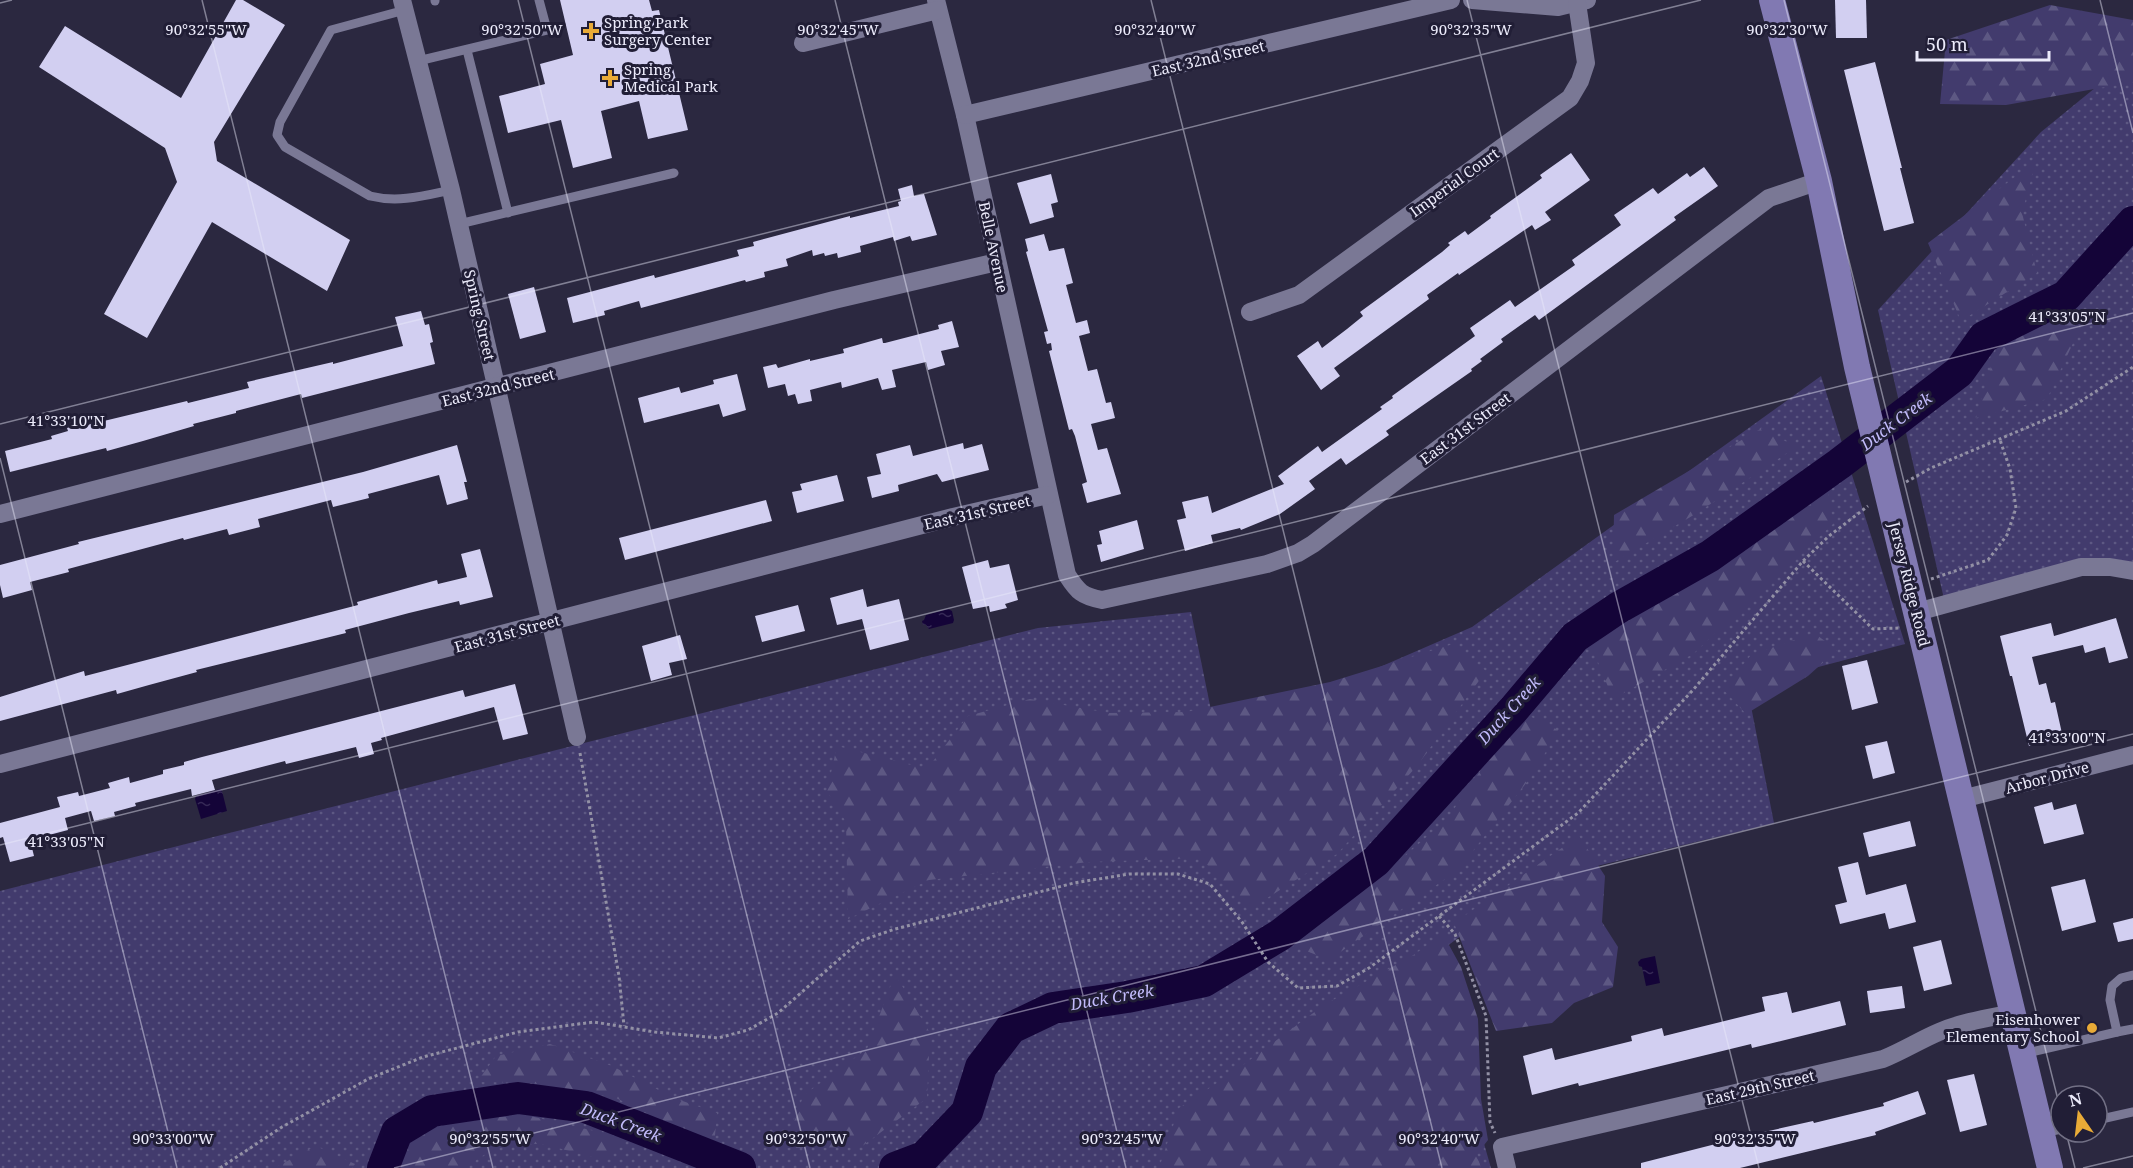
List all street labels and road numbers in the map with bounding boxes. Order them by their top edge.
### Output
street label: East 32nd Street [1150,35,1266,81]
street label: Imperial Court [1405,143,1503,221]
street label: Belle Avenue [975,200,1013,294]
street label: Spring Street [460,268,500,362]
street label: East 32nd Street [440,363,556,411]
street label: East 31st Street [1416,387,1514,469]
street label: East 31st Street [922,490,1032,534]
street label: Jersey Ridge Road [1885,519,1935,648]
street label: East 31st Street [452,609,562,657]
street label: Arbor Drive [2003,756,2091,798]
street label: East 29th Street [1704,1065,1816,1109]

